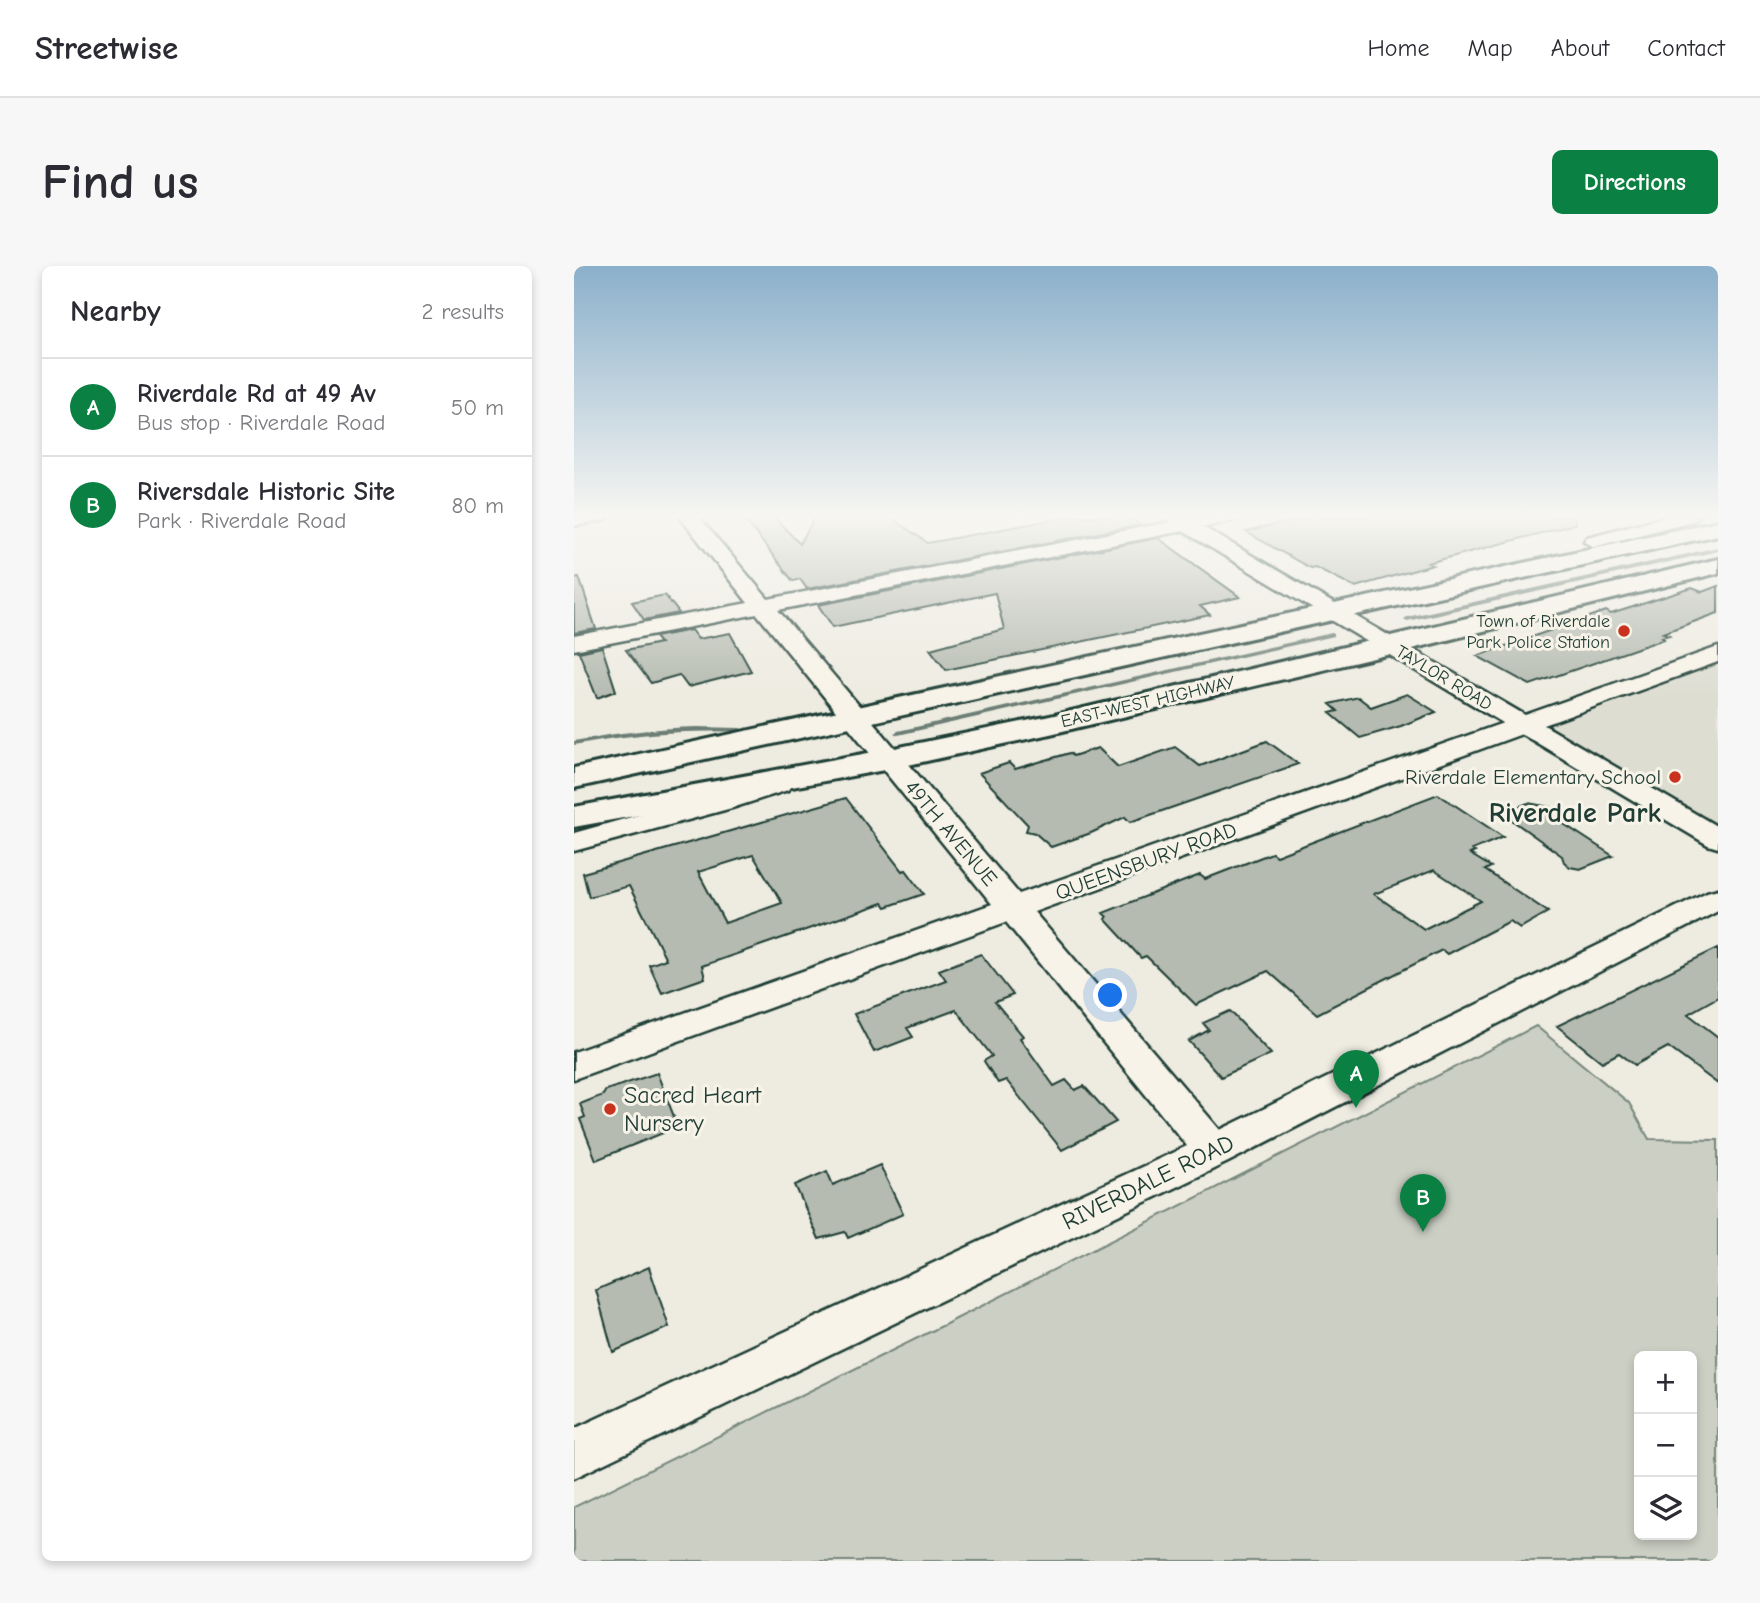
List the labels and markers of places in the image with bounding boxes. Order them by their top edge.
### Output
place label: Town of Riverdale Park Police Station [1466,611,1610,653]
marker: Town of Riverdale Park Police Station [1616,623,1632,639]
place label: Riverdale Elementary School [1405,765,1661,789]
marker: Riverdale Elementary School [1667,769,1683,785]
pin: A [1333,1050,1379,1108]
place label: Sacred Heart Nursery [624,1081,762,1137]
marker: Sacred Heart Nursery [602,1101,618,1117]
pin: B [1400,1174,1446,1232]

